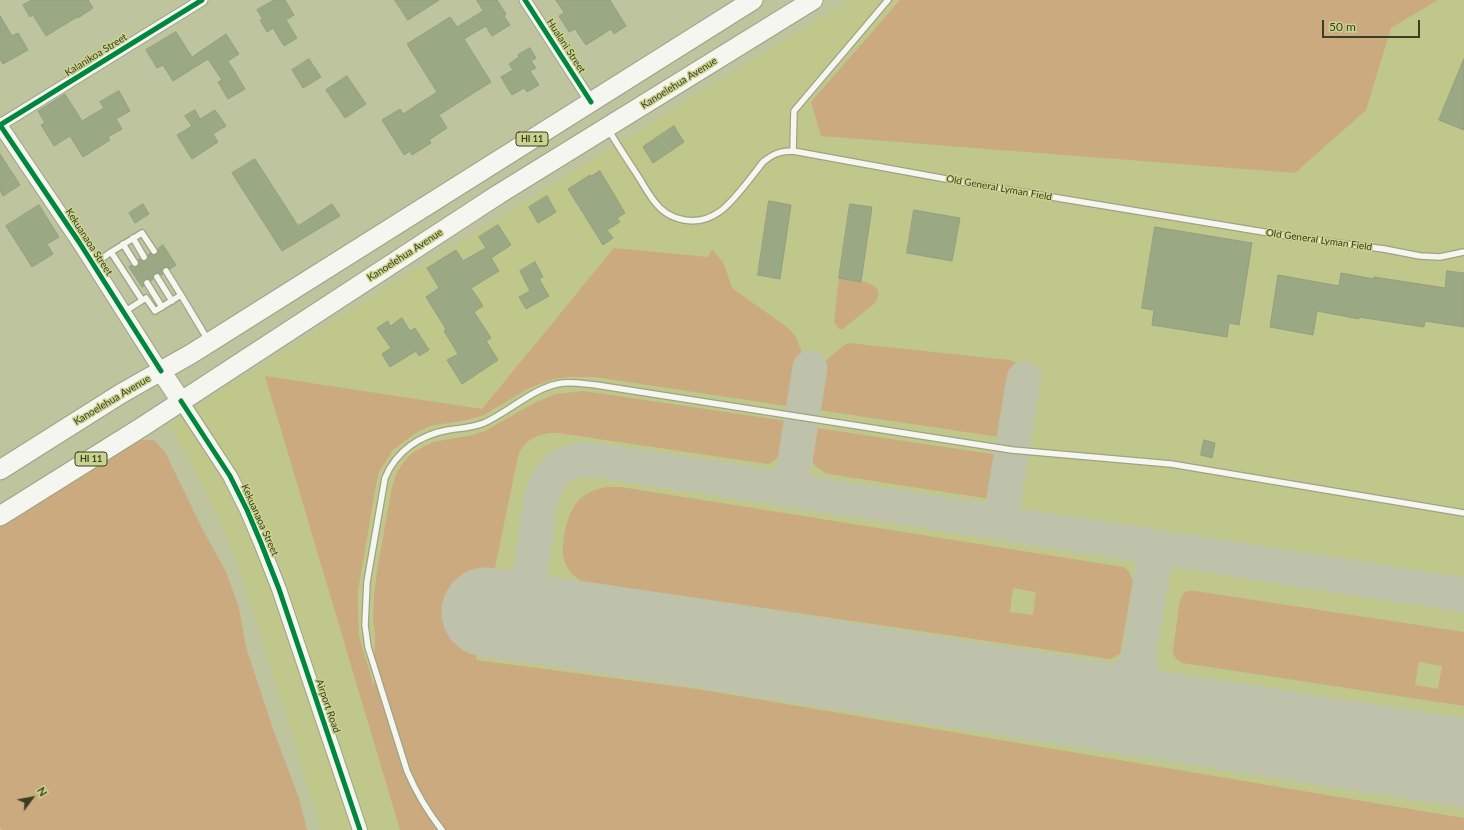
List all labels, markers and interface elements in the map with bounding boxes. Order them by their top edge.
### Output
scale bar [1324,12,1422,38]
street label: Hualani Street [544,17,588,75]
text: 50 m [1329,19,1356,34]
street label: Kalanikoa Street [63,31,129,79]
street label: Kanoelehua Avenue [639,55,719,111]
road number: HI 11 [516,132,548,146]
street label: Old General Lyman Field [945,173,1053,203]
street label: Kekuanaoa Street [63,206,115,278]
street label: Kanoelehua Avenue [365,226,445,284]
street label: Old General Lyman Field [1265,227,1373,253]
street label: Kanoelehua Avenue [71,372,153,428]
road number: HI 11 [75,452,107,466]
street label: Kekuanaoa Street [239,482,281,558]
street label: Airport Road [313,678,343,734]
north arrow [12,778,52,818]
text: N [35,784,50,798]

